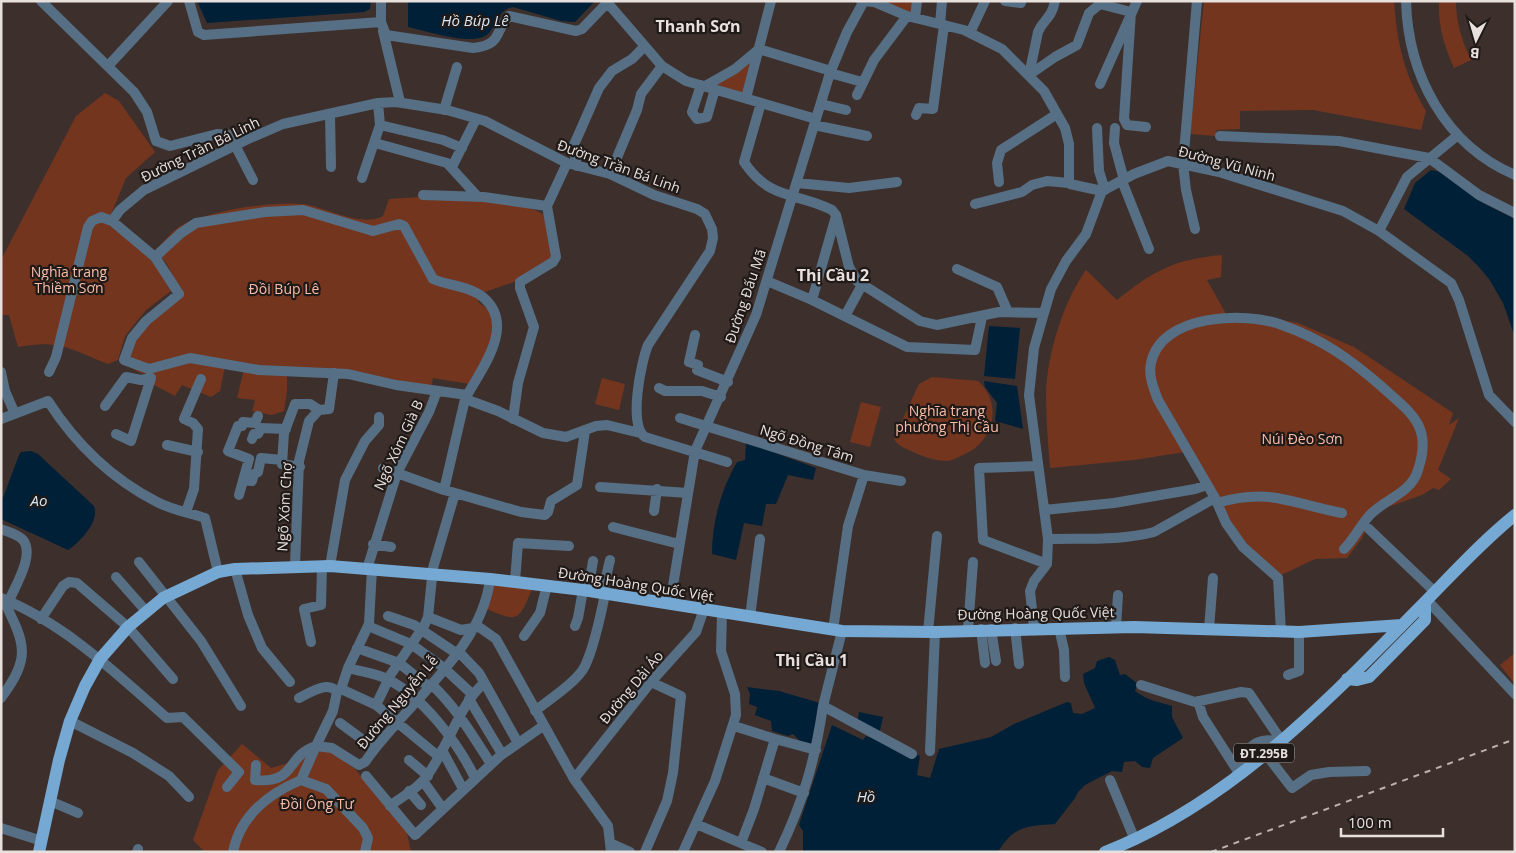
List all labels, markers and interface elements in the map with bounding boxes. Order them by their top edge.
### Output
water label: Hồ Búp Lê [441,10,509,30]
district label: Thanh Sơn [656,15,740,37]
north arrow [1451,15,1501,65]
text: B [1469,44,1480,63]
street label: Đường Trần Bá Linh [138,112,262,186]
street label: Đường Trần Bá Linh [555,135,683,197]
street label: Đường Vũ Ninh [1176,141,1278,185]
street label: Đường Đấu Mã [720,246,770,346]
park label: Nghĩa trang Thiềm Sơn [31,262,108,297]
district label: Thị Cầu 2 [797,264,869,286]
park label: Đồi Búp Lê [249,279,320,298]
street label: Ngõ Xóm Già B [369,397,427,493]
park label: Nghĩa trang phường Thị Cầu [895,401,999,436]
street label: Ngõ Đồng Tâm [758,420,856,466]
park label: Núi Đèo Sơn [1261,429,1343,448]
street label: Ngõ Xóm Chợ [272,461,296,552]
water label: Ao [30,490,47,510]
street label: Đường Hoàng Quốc Việt [557,562,715,606]
street label: Đường Hoàng Quốc Việt [957,602,1115,624]
street label: Đường Dải Áo [595,646,667,728]
district label: Thị Cầu 1 [776,649,848,671]
street label: Đường Nguyễn Lễ [352,651,442,753]
road number: ĐT.295B [1234,744,1294,762]
water label: Hồ [857,786,875,806]
park label: Đồi Ông Tư [280,794,354,813]
scale bar [1341,806,1444,838]
text: 100 m [1348,812,1392,832]

